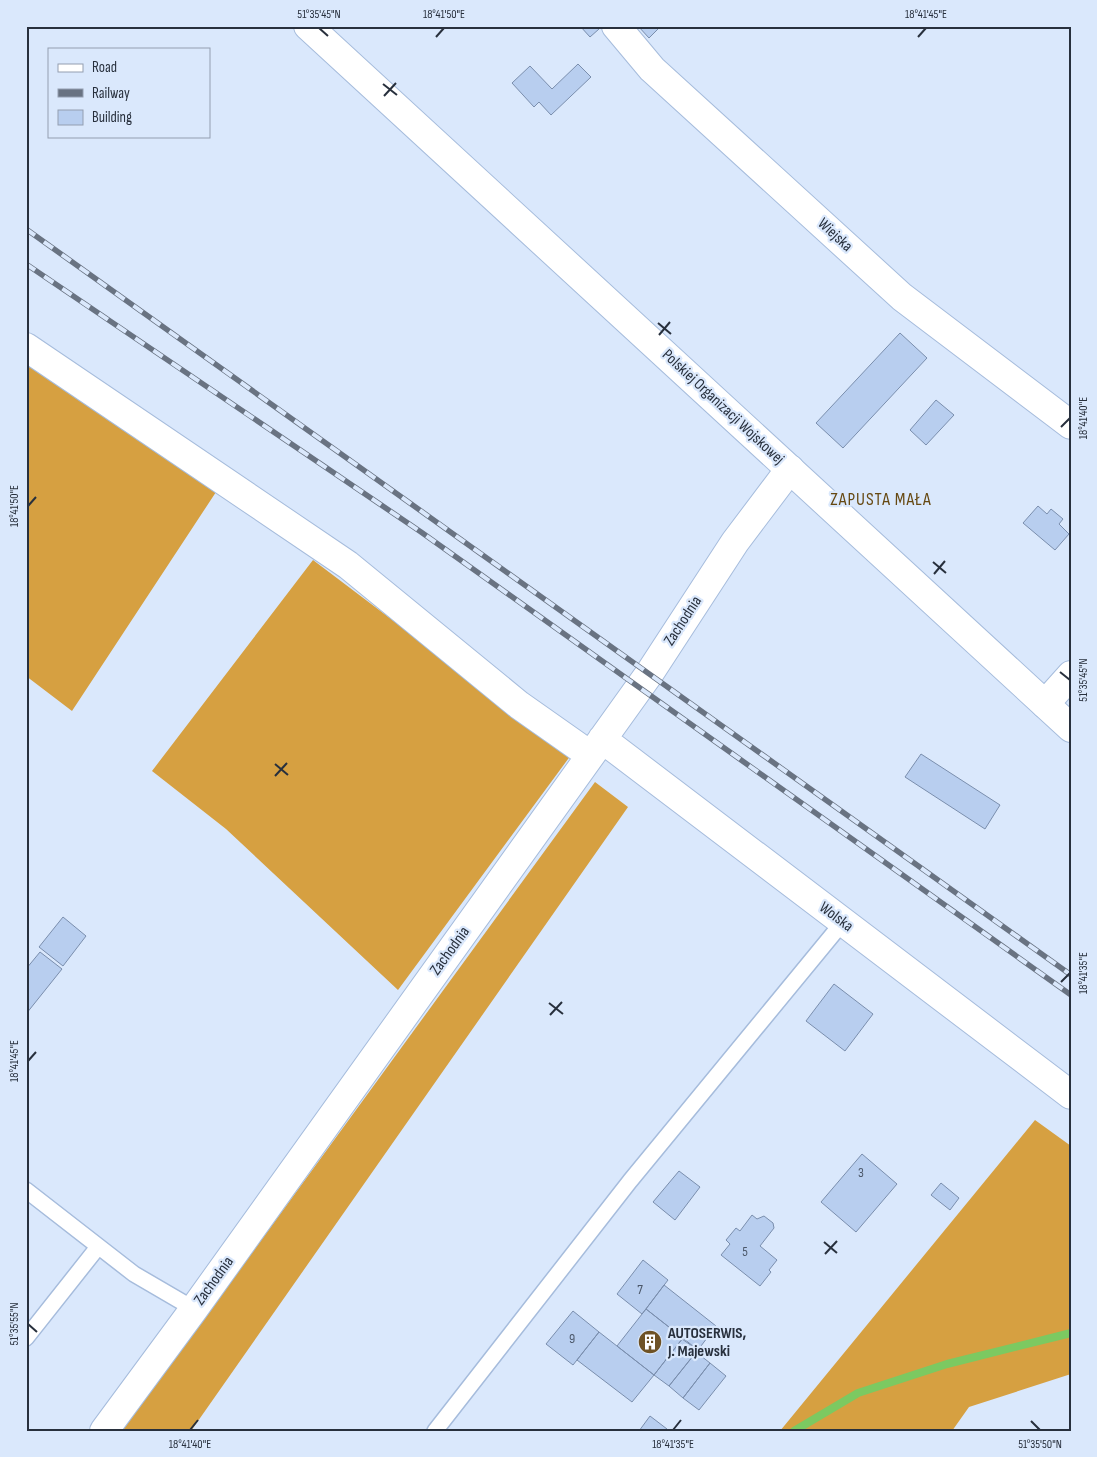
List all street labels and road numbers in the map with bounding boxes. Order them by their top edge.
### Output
street label: Wiejska [814,214,856,256]
street label: Polskiej Organizacji Wojskowej [658,346,788,469]
street label: Zachodnia [660,593,706,649]
street label: Wolska [815,898,857,936]
street label: Zachodnia [426,923,474,979]
street label: Zachodnia [190,1253,238,1309]

